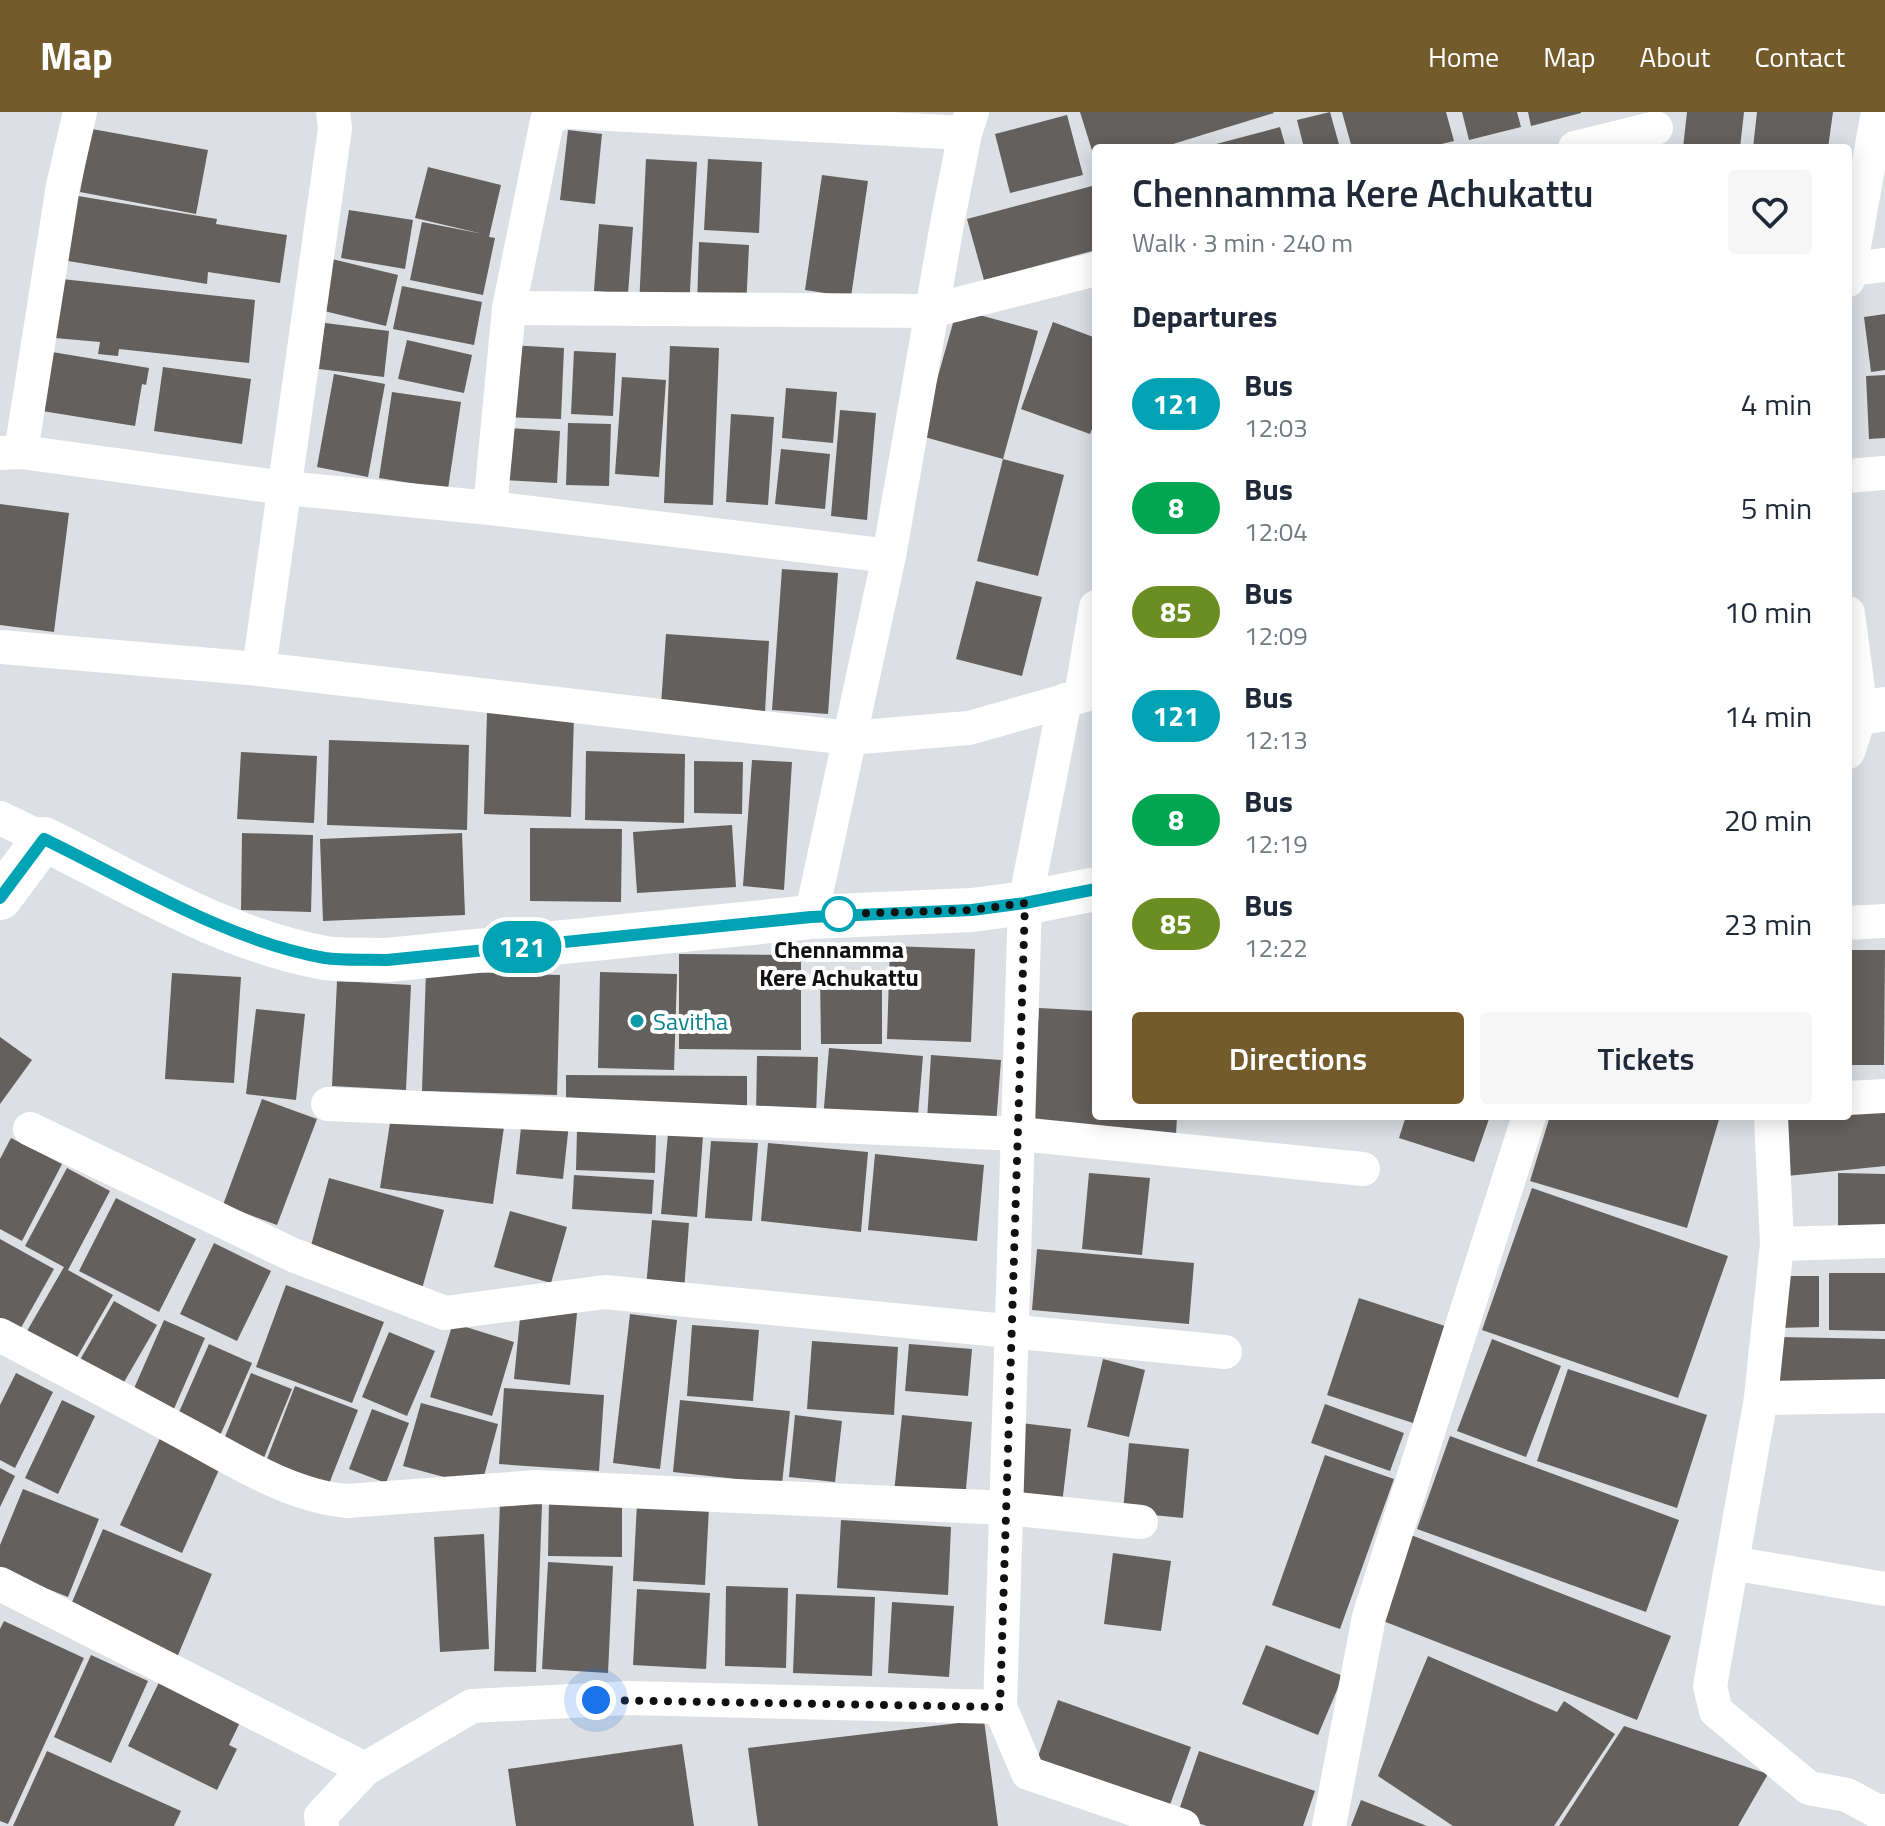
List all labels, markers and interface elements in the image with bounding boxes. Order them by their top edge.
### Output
text: Map [40,27,113,85]
text: Home [1428,35,1499,78]
text: Map [1543,35,1596,78]
text: About [1640,35,1710,78]
text: Contact [1754,35,1845,78]
text: Chennamma Kere Achukattu [1132,164,1594,222]
button: heart [1728,170,1812,254]
text: Walk · 3 min · 240 m [1132,223,1353,262]
text: Departures [1132,293,1277,339]
text: Bus [1244,362,1293,408]
text: 4 min [1741,381,1812,427]
text: 121 [1152,382,1200,425]
text: 12:03 [1244,408,1308,447]
text: Bus [1244,466,1293,512]
text: 5 min [1741,485,1812,531]
text: 8 [1168,486,1184,529]
text: 12:04 [1244,512,1308,551]
text: Bus [1244,570,1293,616]
text: 10 min [1724,589,1812,635]
text: 85 [1160,590,1192,633]
text: 12:09 [1244,616,1308,655]
text: Bus [1244,674,1293,720]
text: 14 min [1724,693,1812,739]
text: 121 [1152,694,1200,737]
text: 12:13 [1244,720,1308,759]
text: Bus [1244,778,1293,824]
text: 20 min [1724,797,1812,843]
text: 8 [1168,798,1184,841]
text: 12:19 [1244,824,1308,863]
text: Bus [1244,882,1293,928]
marker: Chennamma Kere Achukattu [822,897,856,931]
text: 23 min [1724,901,1812,947]
text: 85 [1160,902,1192,945]
line badge: 121 [476,921,568,973]
text: 121 [498,925,546,968]
text: 12:22 [1244,928,1308,967]
place label: Chennamma Kere Achukattu [759,931,919,995]
place label: Savitha [653,1003,728,1039]
marker: Savitha [628,1012,646,1030]
button: Directions [1132,1012,1464,1104]
button: Tickets [1480,1012,1812,1104]
your location [576,1680,616,1720]

